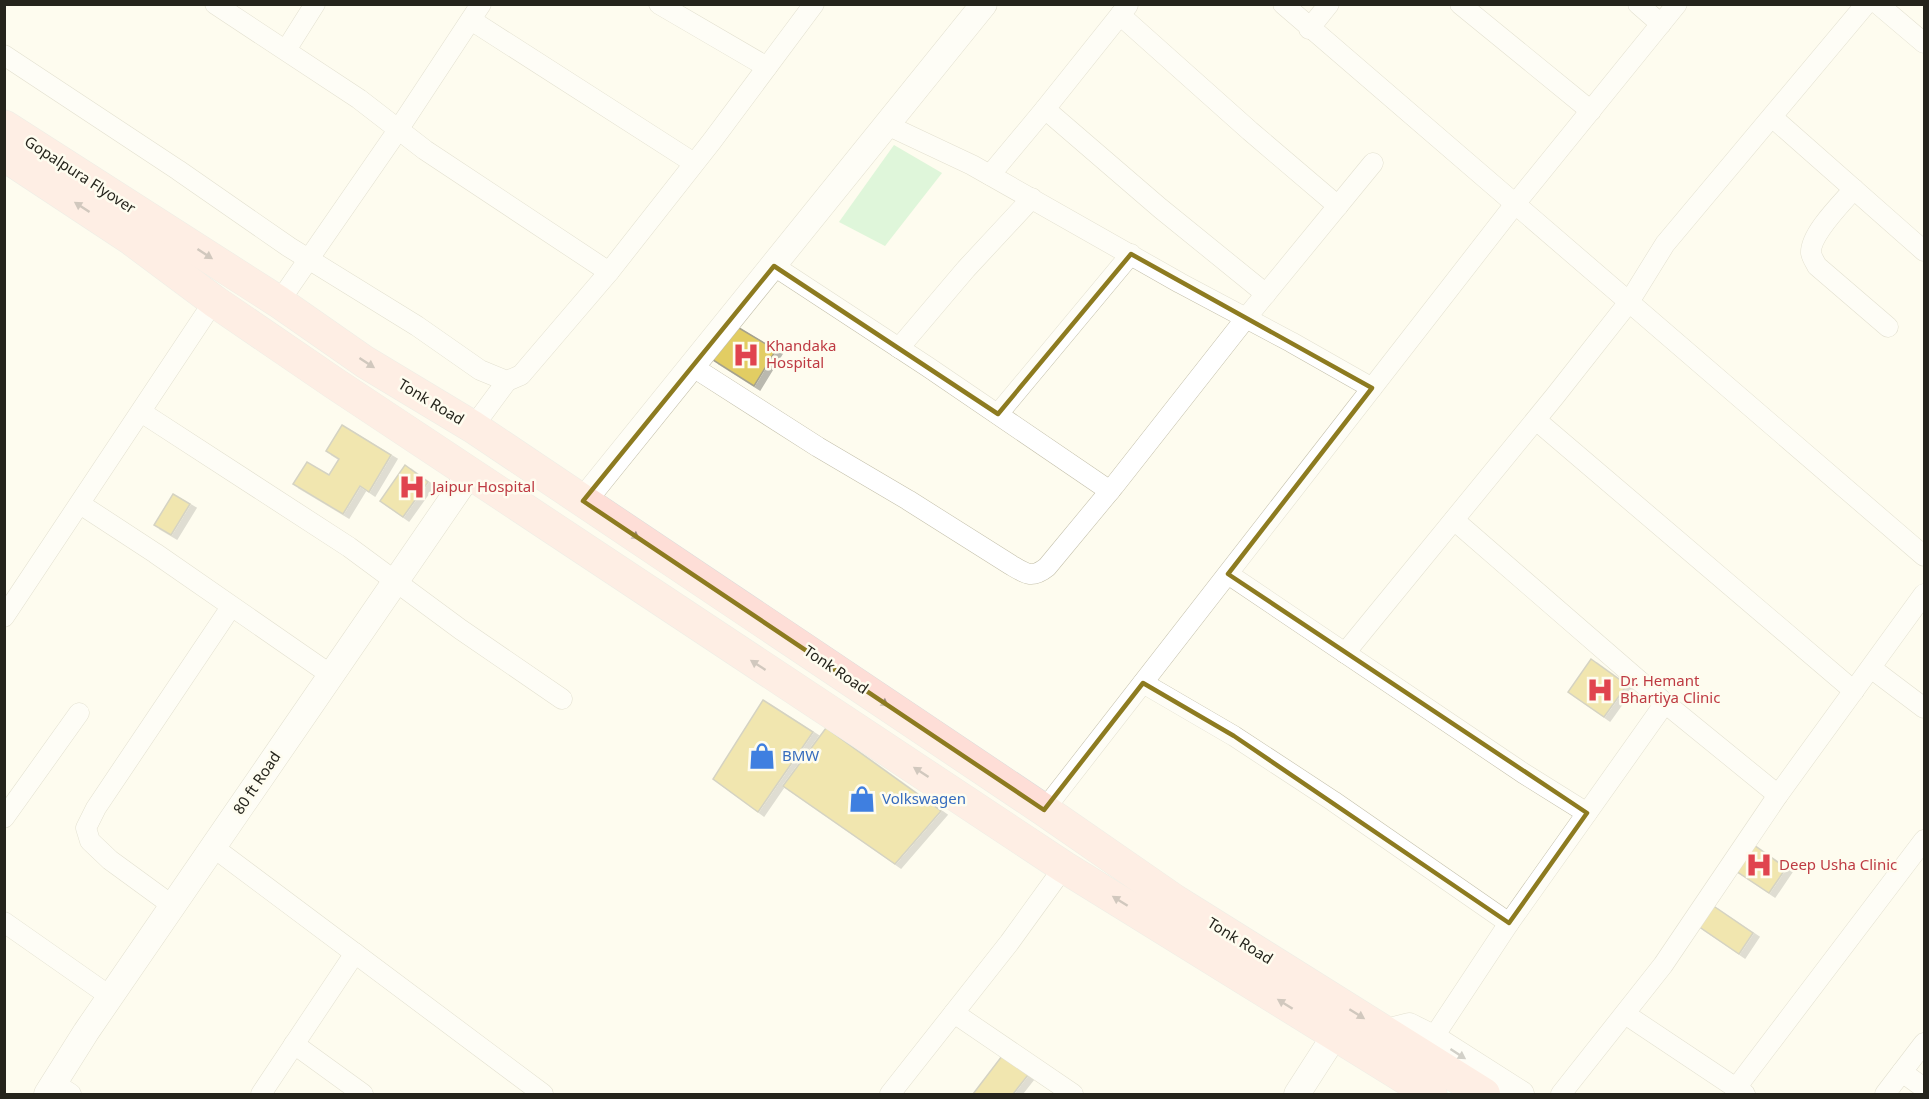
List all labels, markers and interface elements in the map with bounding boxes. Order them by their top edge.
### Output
street label: Gopalpura Flyover [21,131,140,218]
one-way arrow [74,201,91,212]
one-way arrow [197,248,213,259]
place label: Khandaka Hospital [766,335,836,372]
hospital icon: Khandaka Hospital [731,340,761,370]
one-way arrow [359,358,375,369]
street label: Tonk Road [395,374,468,429]
hospital icon: Jaipur Hospital [397,472,427,502]
place label: Jaipur Hospital [430,476,535,496]
one-way arrow [624,528,640,539]
street label: Tonk Road [800,640,873,698]
one-way arrow [750,659,767,670]
place label: Dr. Hemant Bhartiya Clinic [1620,670,1720,707]
hospital icon: Dr. Hemant Bhartiya Clinic [1585,675,1615,705]
one-way arrow [873,695,889,706]
shop icon: BMW [747,741,777,771]
place label: BMW [782,745,819,765]
street label: 80 ft Road [228,747,284,818]
one-way arrow [913,767,929,778]
shop icon: Volkswagen [847,784,877,814]
place label: Volkswagen [882,788,966,808]
hospital icon: Deep Usha Clinic [1744,850,1774,880]
place label: Deep Usha Clinic [1779,854,1897,874]
one-way arrow [1112,896,1128,907]
street label: Tonk Road [1204,912,1277,968]
one-way arrow [1277,999,1293,1010]
one-way arrow [1349,1008,1365,1019]
one-way arrow [1449,1048,1466,1059]

